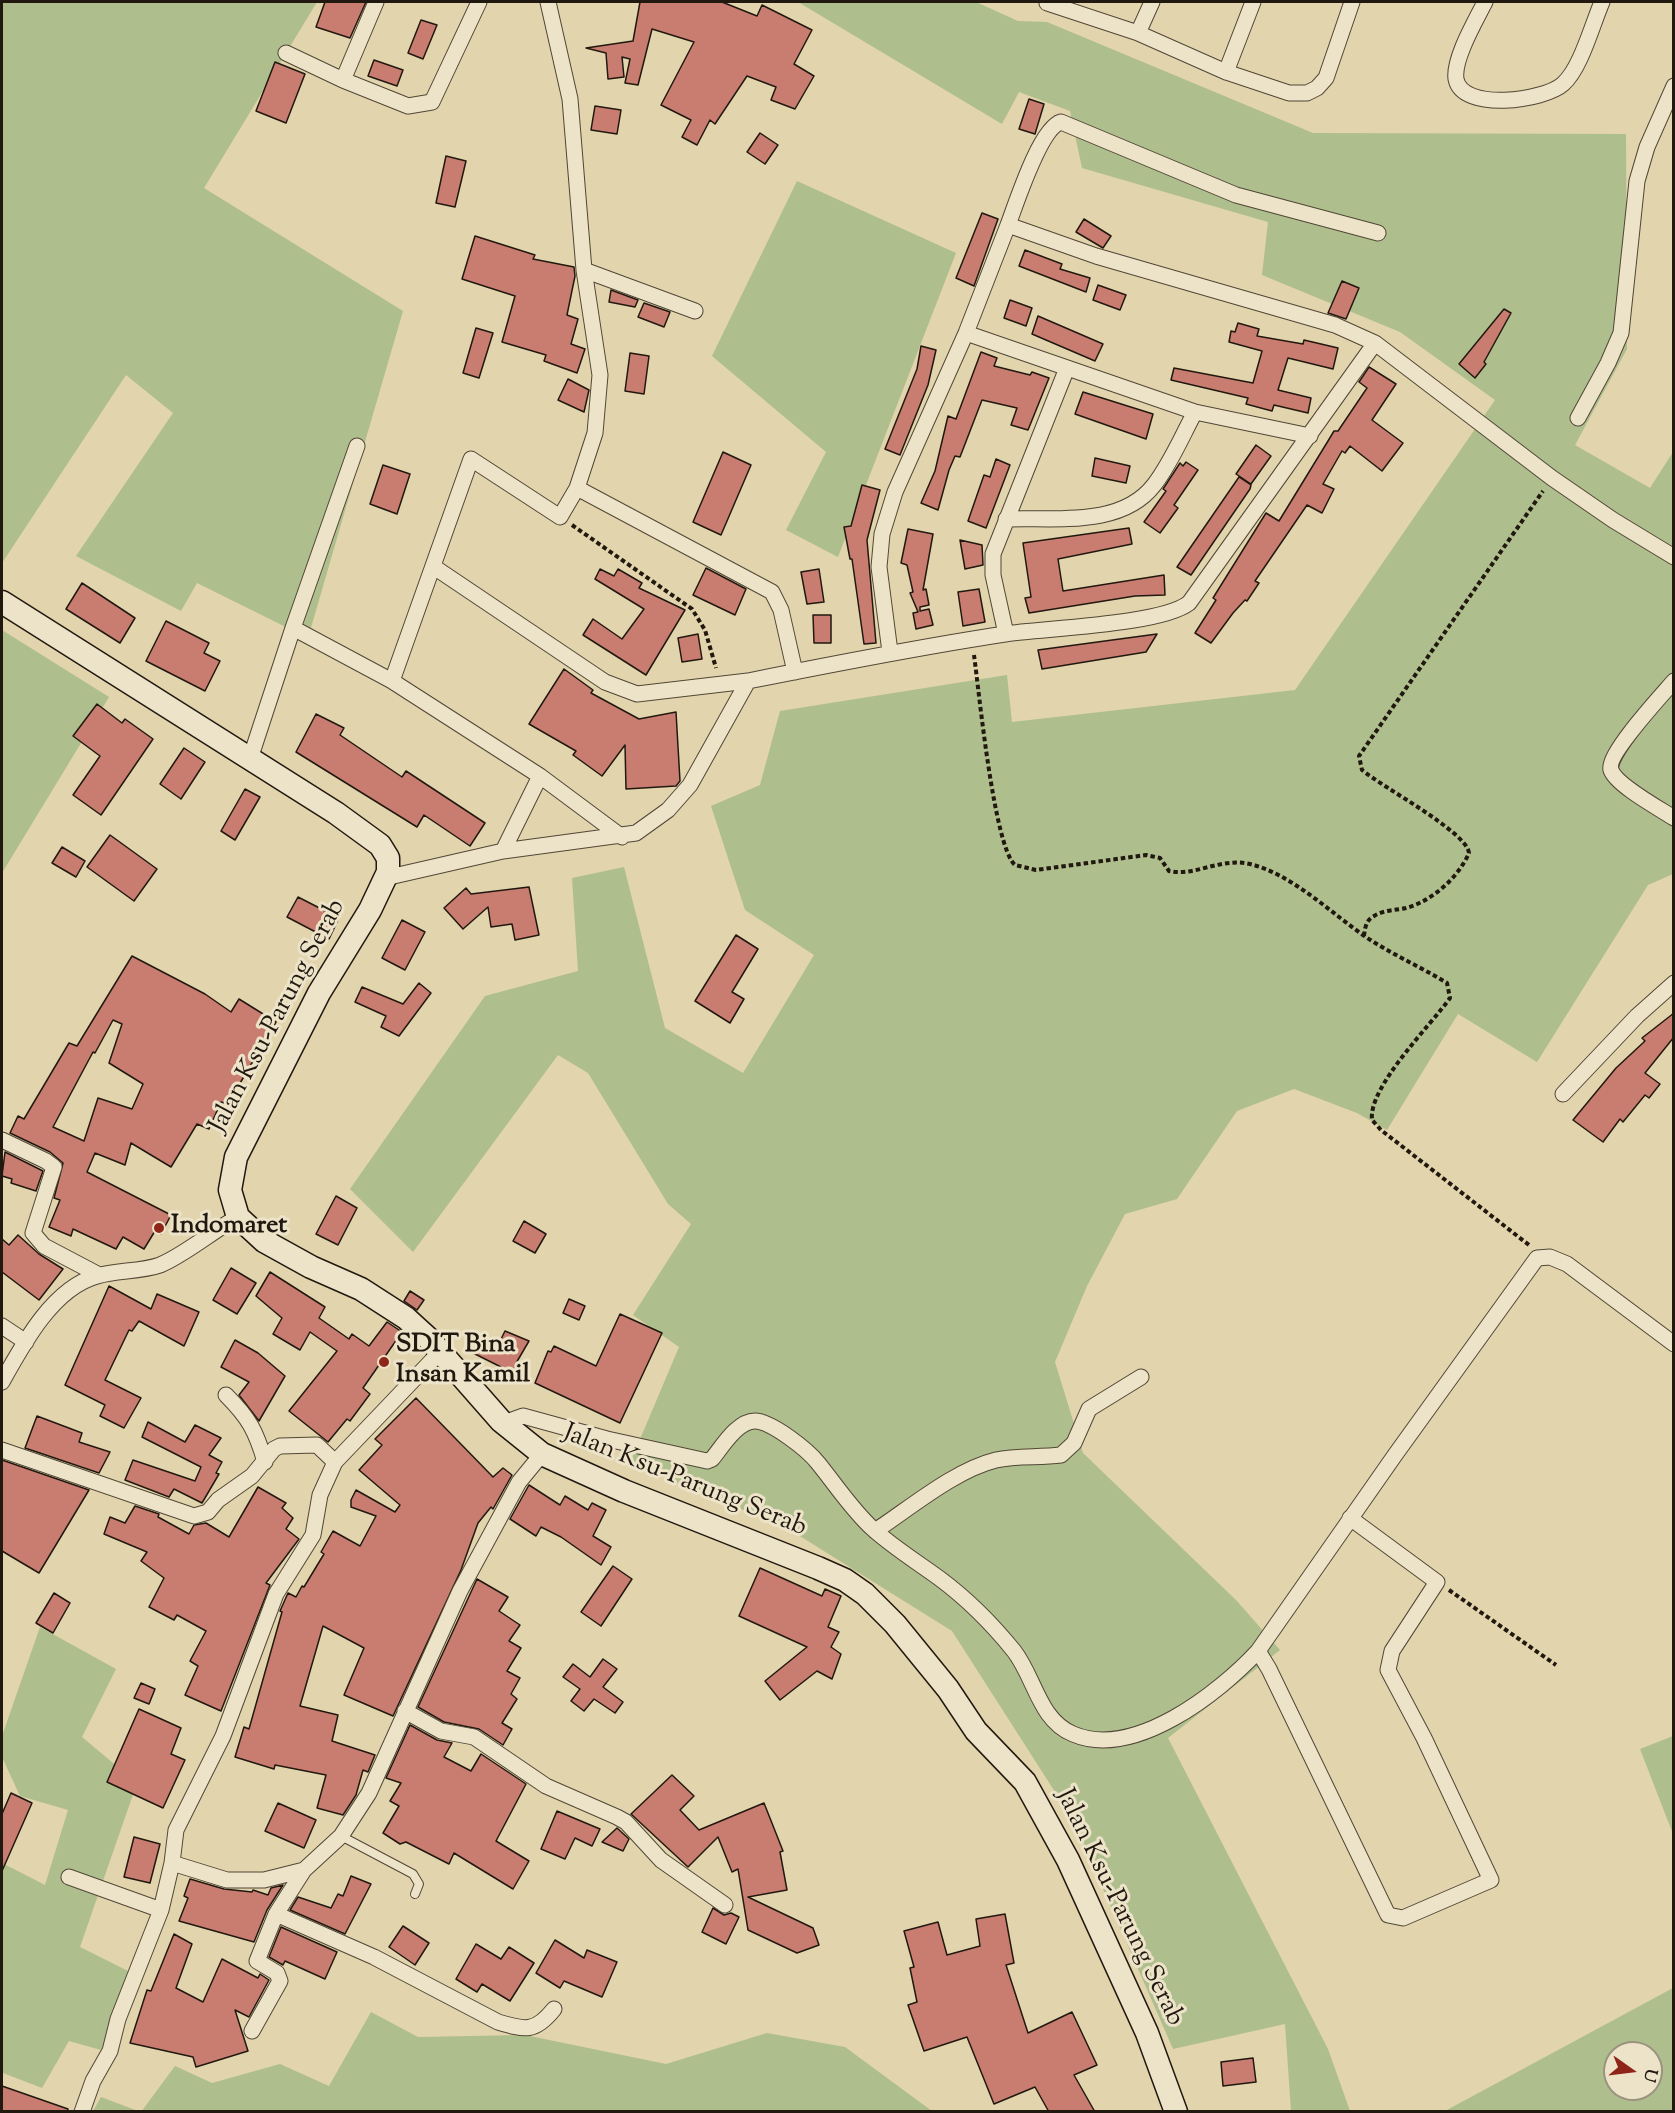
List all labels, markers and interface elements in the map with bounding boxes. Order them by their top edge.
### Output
street label: Jalan Ksu-Parung Serab [204,895,354,1139]
place label: Indomaret [171,1212,287,1244]
marker: Indomaret [152,1221,166,1235]
place label: SDIT Bina Insan Kamil [396,1331,530,1392]
marker: SDIT Bina Insan Kamil [377,1355,391,1369]
street label: Jalan Ksu-Parung Serab [558,1419,810,1545]
street label: Jalan Ksu-Parung Serab [1047,1784,1189,2032]
north arrow [1603,2041,1663,2101]
text: U [1636,2066,1662,2084]

